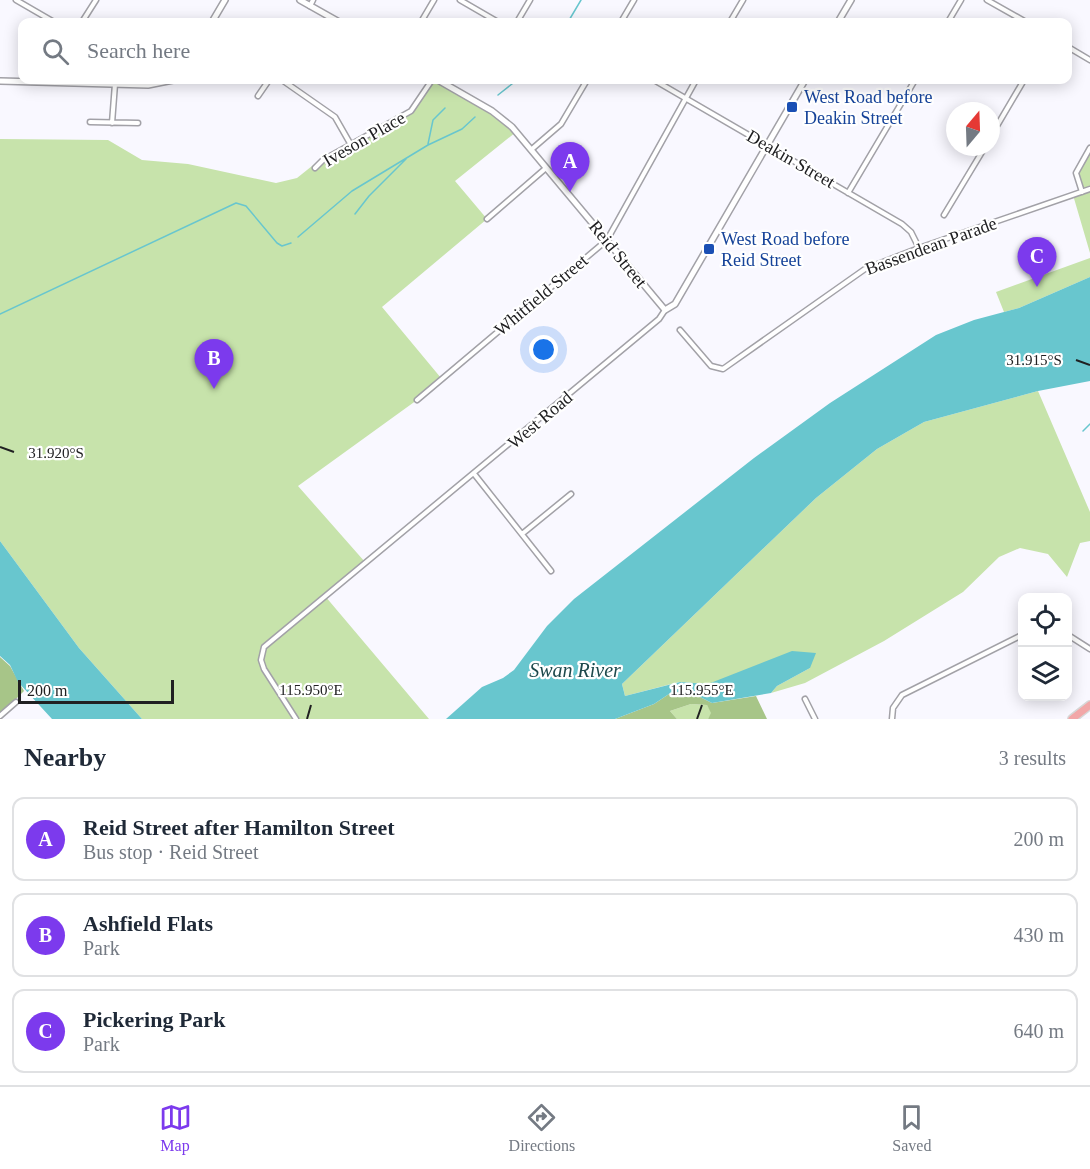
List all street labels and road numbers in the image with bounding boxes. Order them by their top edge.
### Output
street label: Iveson Place [319,107,409,171]
street label: Deakin Street [743,126,839,192]
street label: Bassendean Parade [863,213,999,279]
street label: Reid Street [585,216,651,292]
street label: Whitfield Street [490,250,592,340]
street label: West Road [504,387,576,453]

